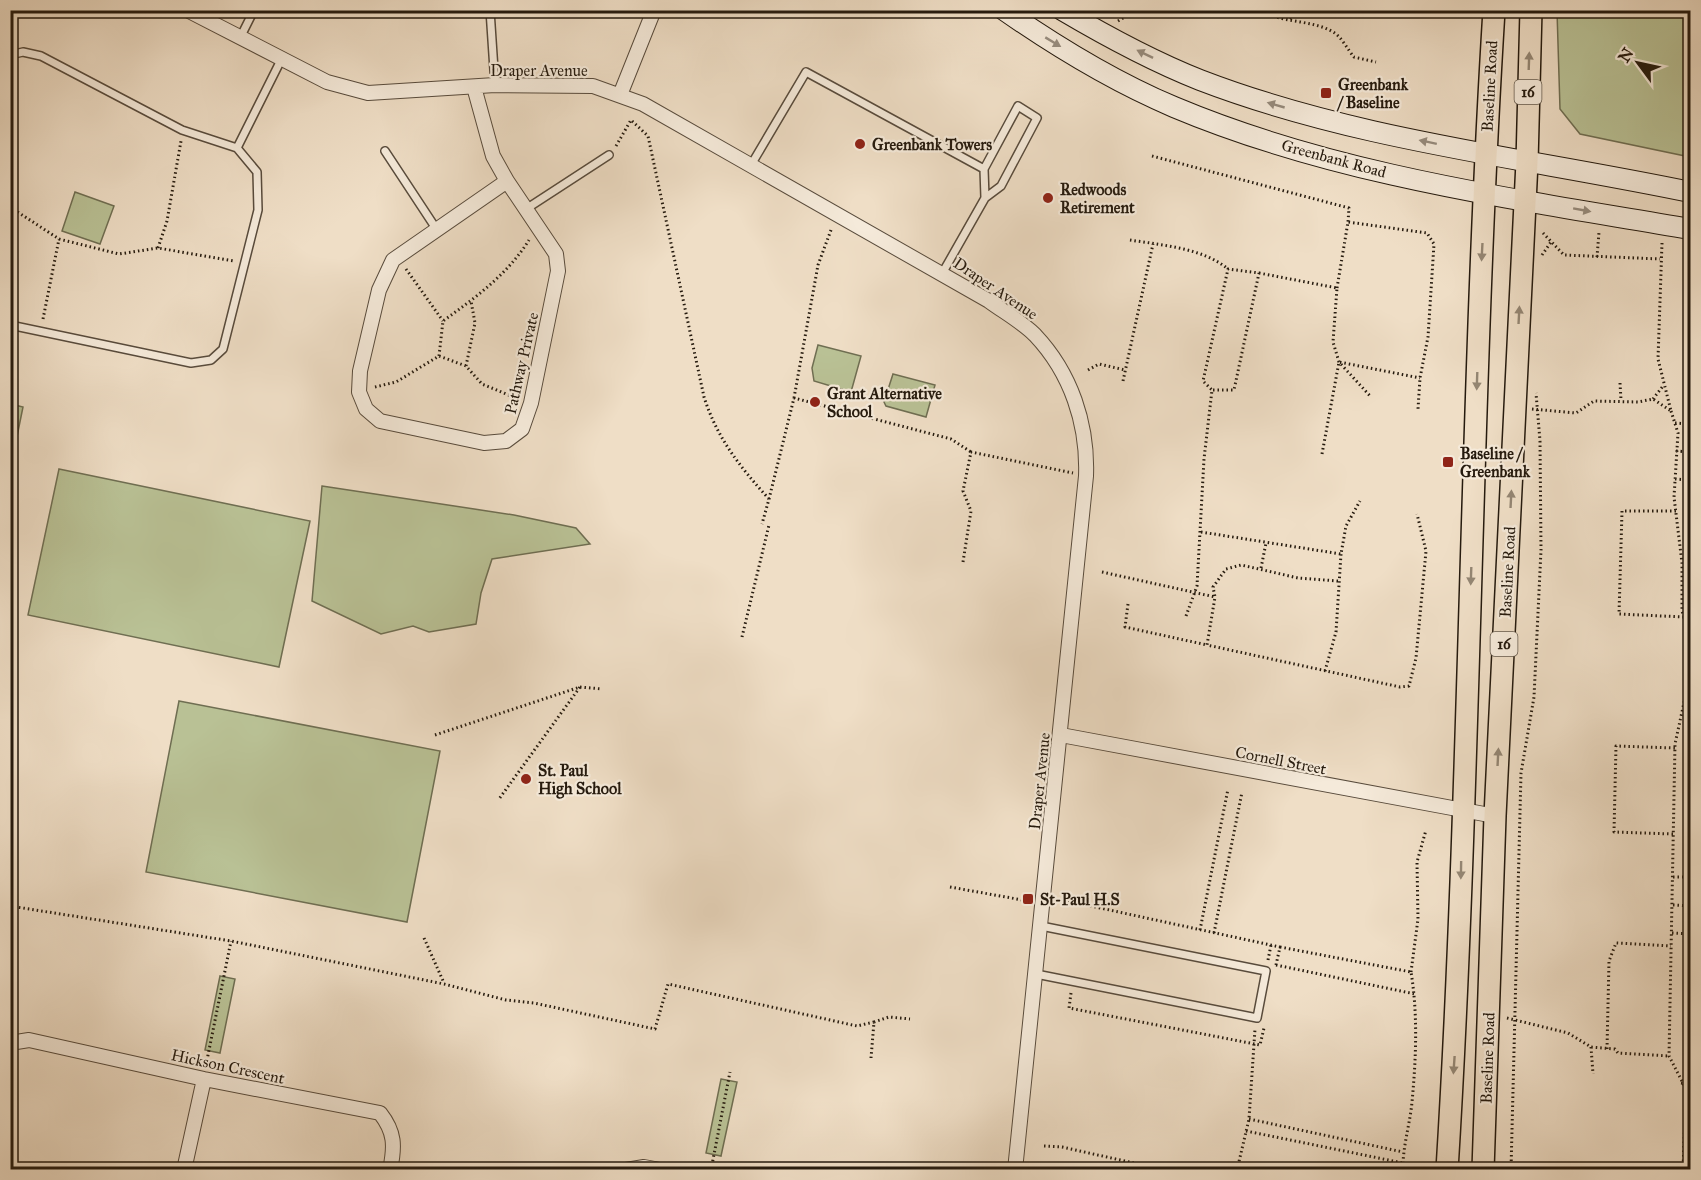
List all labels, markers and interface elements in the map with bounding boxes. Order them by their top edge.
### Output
north arrow [1608,33,1668,93]
one-way arrow [1045,36,1061,47]
street label: Baseline Road [1478,40,1501,132]
text: N [1614,44,1638,66]
one-way arrow [1137,49,1154,58]
one-way arrow [1525,52,1534,71]
street label: Draper Avenue [490,61,588,80]
place label: Greenbank / Baseline [1336,75,1409,112]
road number: 16 [1514,80,1541,104]
marker: Greenbank / Baseline [1319,86,1333,100]
one-way arrow [1267,100,1285,109]
place label: Greenbank Towers [872,135,992,154]
street label: Greenbank Road [1279,135,1388,182]
one-way arrow [1419,136,1438,146]
marker: Greenbank Towers [853,137,867,151]
place label: Redwoods Retirement [1060,180,1135,217]
marker: Redwoods Retirement [1041,191,1055,205]
one-way arrow [1572,206,1591,215]
one-way arrow [1478,243,1487,262]
street label: Draper Avenue [950,253,1042,324]
one-way arrow [1515,306,1524,325]
street label: Pathway Private [501,310,543,416]
one-way arrow [1472,372,1482,391]
place label: Grant Alternative School [827,384,942,421]
marker: Grant Alternative School [808,395,822,409]
place label: Baseline / Greenbank [1460,444,1531,481]
marker: Baseline / Greenbank [1441,455,1455,469]
one-way arrow [1506,490,1516,509]
street label: Baseline Road [1496,526,1519,618]
one-way arrow [1466,567,1475,586]
road number: 16 [1490,632,1518,656]
street label: Draper Avenue [1025,731,1054,831]
street label: Cornell Street [1234,742,1328,779]
one-way arrow [1494,748,1503,767]
place label: St. Paul High School [538,761,622,799]
marker: St. Paul High School [519,772,533,786]
one-way arrow [1456,860,1466,879]
place label: St-Paul H.S [1040,890,1120,909]
marker: St-Paul H.S [1021,892,1035,906]
street label: Baseline Road [1476,1012,1499,1104]
street label: Hickson Crescent [169,1045,287,1088]
one-way arrow [1449,1056,1459,1075]

